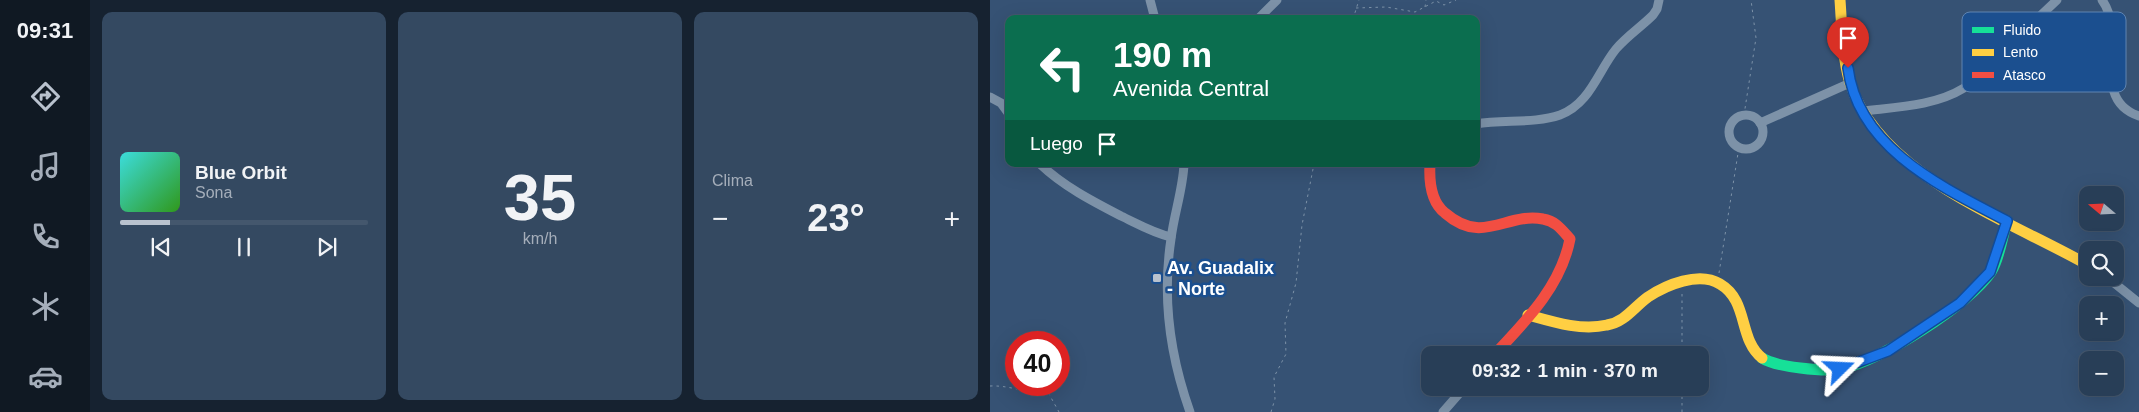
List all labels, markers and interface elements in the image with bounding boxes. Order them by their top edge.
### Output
legend [1962,12,2126,92]
pin [1827,17,1869,68]
text: 09:31 [17,18,73,43]
text: Fluido [2003,22,2041,38]
icon: arrive [1834,24,1862,52]
icon: left [1030,35,1095,100]
text: 190 m [1113,35,1212,74]
text: Lento [2003,44,2038,60]
text: Atasco [2003,67,2046,83]
text: Avenida Central [1113,76,1269,101]
icon: directions [28,79,63,114]
icon: arrive [1093,130,1121,158]
text: Luego [1030,133,1083,154]
icon: music [28,149,63,184]
text: 35 [504,161,576,234]
text: Blue Orbit [195,162,287,183]
text: Clima [712,172,753,189]
text: Sona [195,184,232,201]
north arrow [2079,186,2124,231]
map controls [2079,186,2124,396]
text: 23° [807,197,865,239]
text: − [712,203,728,234]
text: + [944,203,960,234]
icon: phone [28,219,63,254]
text: km/h [523,230,557,247]
icon: previous [147,233,175,261]
icon: pause [230,233,258,261]
icon: next [313,233,341,261]
button: search [2079,241,2124,286]
place label: Av. Guadalix - Norte [1167,258,1274,299]
marker: Av. Guadalix - Norte [1151,272,1163,284]
icon: climate [28,289,63,324]
button: + [2079,296,2124,341]
speed limit sign: 40 [1005,331,1070,396]
position arrow [1813,342,1865,394]
button: − [2079,351,2124,396]
icon: car [28,359,63,394]
text: 09:32 · 1 min · 370 m [1472,360,1658,381]

